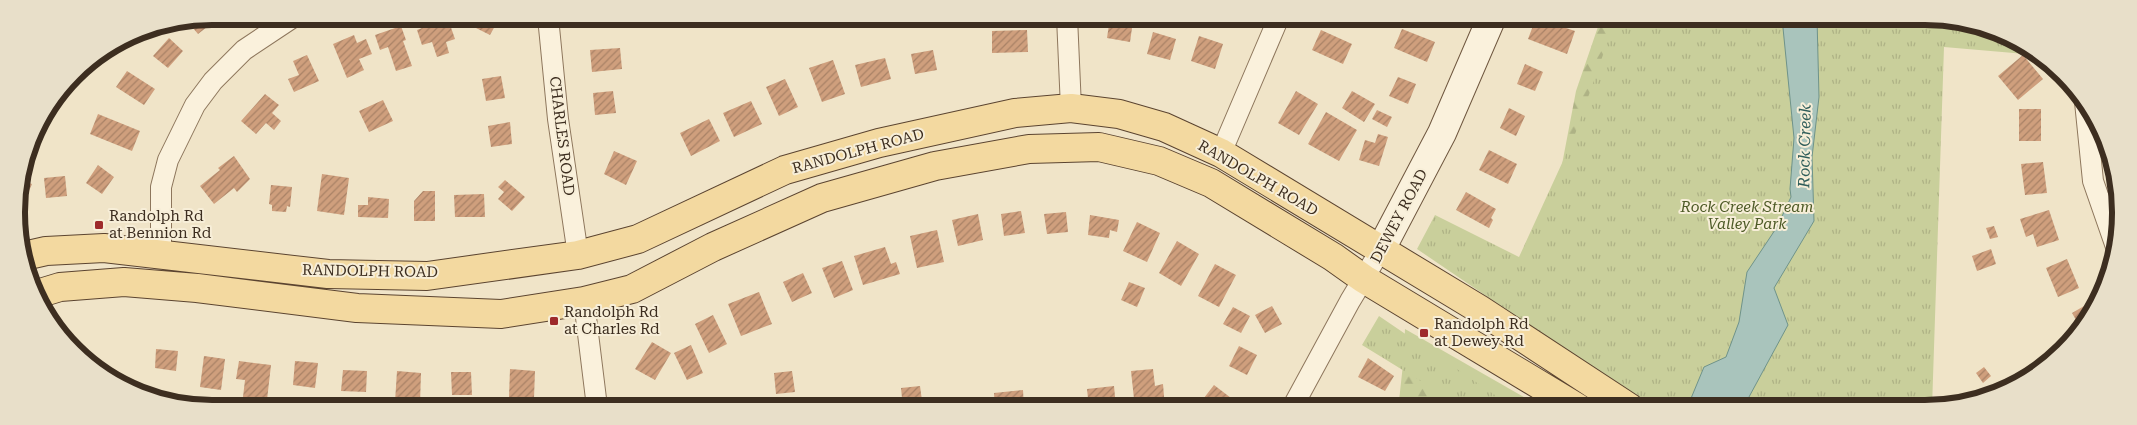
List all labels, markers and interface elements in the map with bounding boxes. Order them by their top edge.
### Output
street label: CHARLES ROAD [546,75,578,197]
water label: Rock Creek [1794,104,1815,189]
street label: RANDOLPH ROAD [790,125,926,177]
street label: RANDOLPH ROAD [1195,136,1321,220]
street label: DEWEY ROAD [1367,166,1431,266]
park label: Rock Creek Stream Valley Park [1680,198,1813,233]
place label: Randolph Rd at Bennion Rd [109,207,212,242]
marker: Randolph Rd at Bennion Rd [93,219,105,231]
street label: RANDOLPH ROAD [302,261,438,281]
place label: Randolph Rd at Charles Rd [564,303,660,338]
marker: Randolph Rd at Charles Rd [548,315,560,327]
place label: Randolph Rd at Dewey Rd [1434,315,1529,350]
marker: Randolph Rd at Dewey Rd [1418,327,1430,339]

